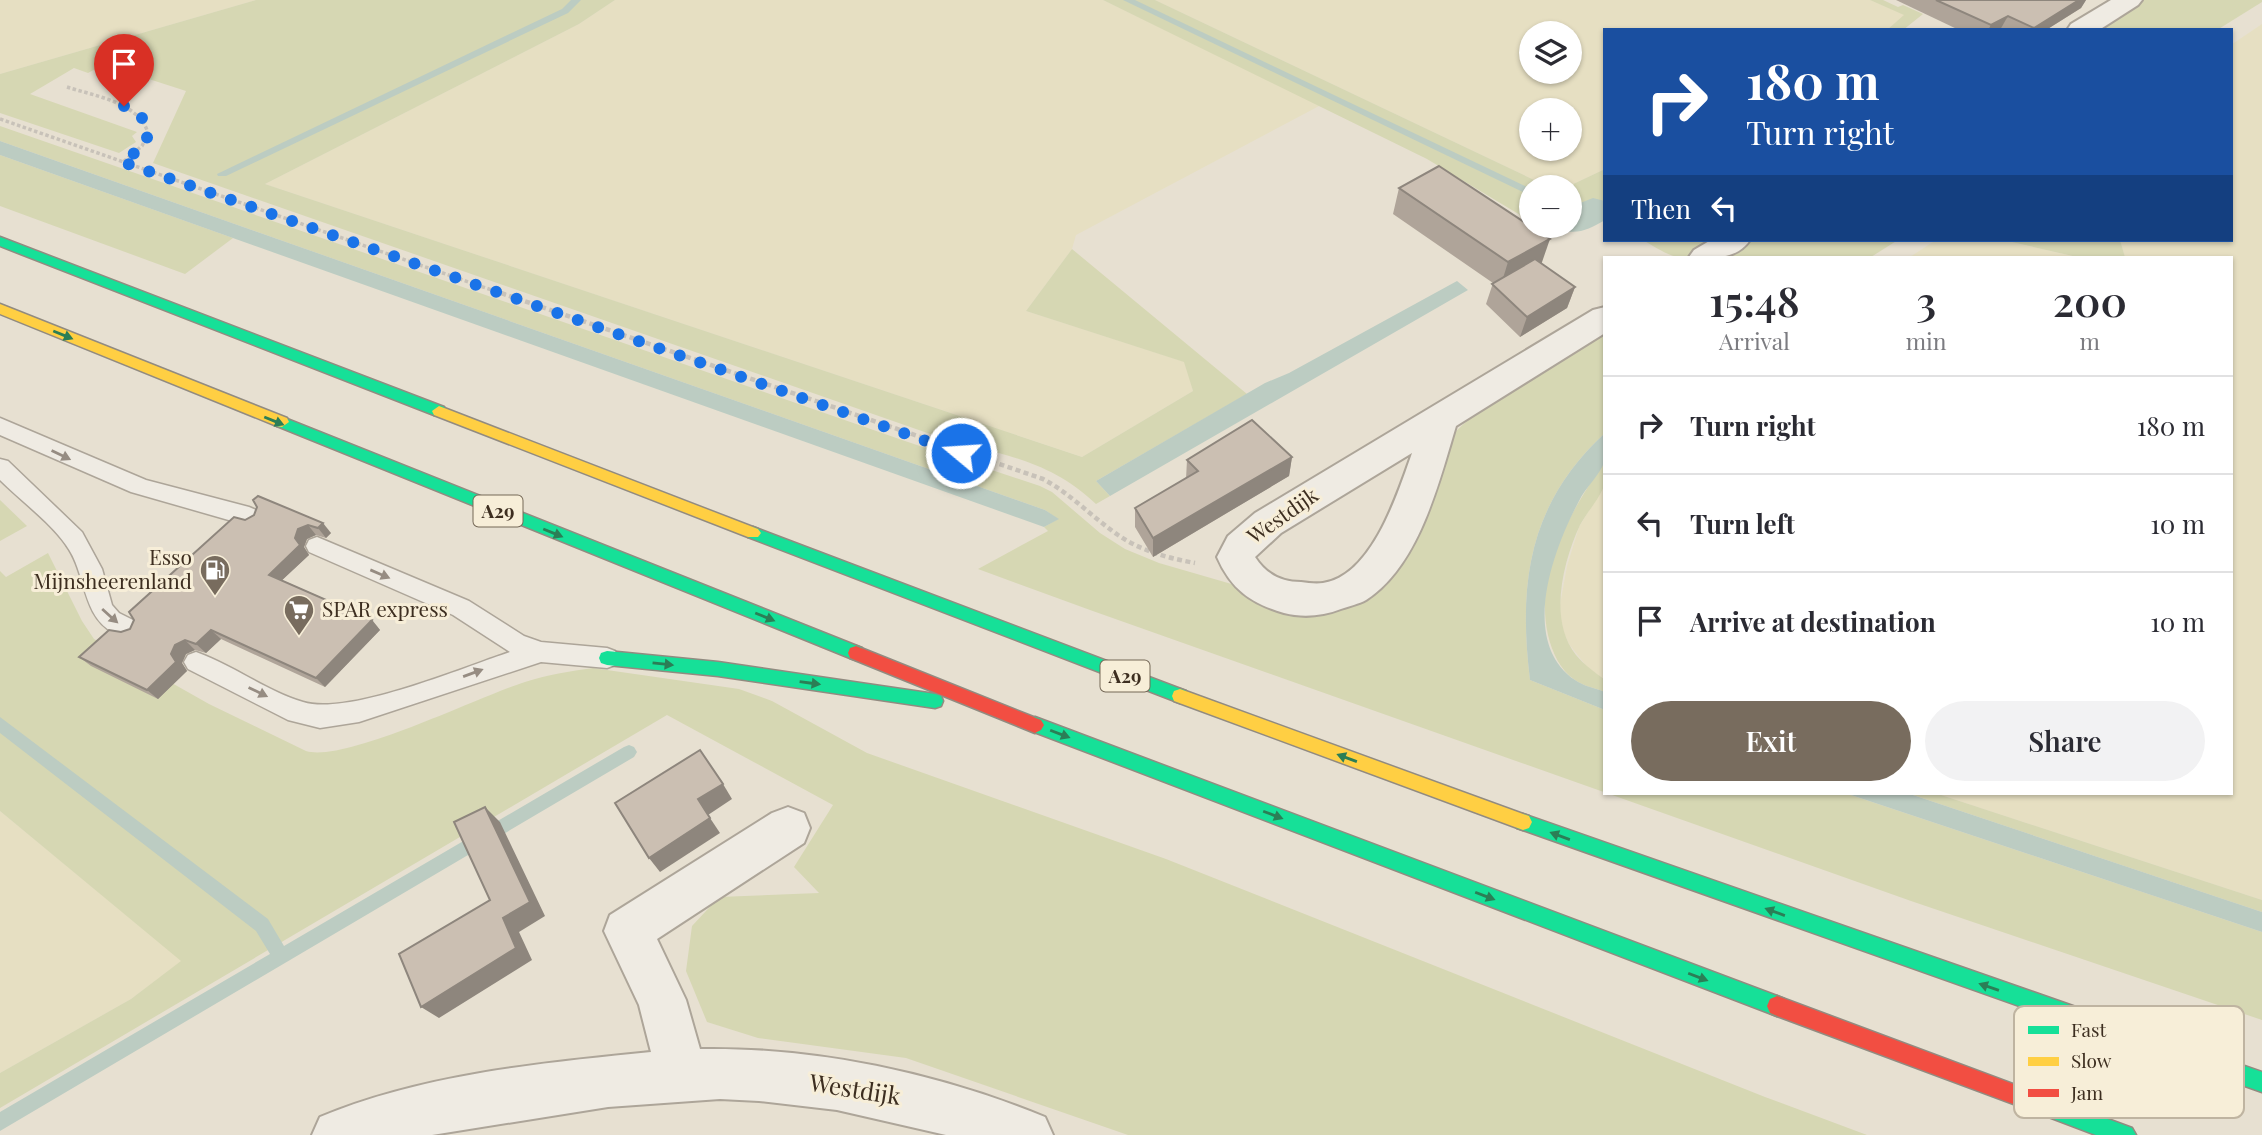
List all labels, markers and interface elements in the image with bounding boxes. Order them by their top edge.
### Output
map controls [1519,21,1582,238]
button: layers [1519,21,1582,84]
pin [94,34,154,106]
icon: arrive [105,45,143,83]
text: 180 m [1746,47,1880,112]
icon: right [1631,56,1722,147]
button: + [1519,98,1582,161]
text: Turn right [1746,110,1894,153]
button: − [1519,175,1582,238]
icon: left [1705,189,1743,227]
text: Then [1631,191,1691,226]
text: 15:48 [1709,272,1800,328]
text: 3 [1916,272,1936,328]
text: 200 [2053,272,2127,328]
text: Arrival [1719,325,1790,356]
text: min [1906,325,1947,356]
text: m [2080,325,2100,356]
one-way arrow [53,330,74,341]
icon: right [1631,406,1669,444]
text: Turn right [1690,408,1816,443]
text: 180 m [2137,408,2205,443]
one-way arrow [264,415,285,426]
position arrow [924,416,998,490]
one-way arrow [51,450,72,461]
street label: Westdijk [1240,480,1323,549]
road number: A29 [474,496,522,526]
icon: left [1631,504,1669,542]
text: Turn left [1690,506,1795,541]
text: 10 m [2150,506,2205,541]
one-way arrow [543,527,564,538]
place label: Esso Mijnsheerenland [33,542,192,594]
fuel station icon: Esso Mijnsheerenland [198,553,232,597]
one-way arrow [370,568,391,579]
supermarket icon: SPAR express [282,593,316,637]
place label: SPAR express [322,594,448,622]
icon: arrive [1631,602,1669,640]
text: Arrive at destination [1690,604,1936,639]
text: 10 m [2150,604,2205,639]
one-way arrow [102,608,119,624]
one-way arrow [754,612,775,623]
one-way arrow [652,659,674,670]
road number: A29 [1100,660,1150,692]
one-way arrow [463,667,484,678]
one-way arrow [799,678,821,689]
one-way arrow [248,686,268,698]
button: Exit [1631,701,1911,781]
button: Share [1925,701,2205,781]
one-way arrow [1050,729,1071,740]
one-way arrow [1336,752,1357,763]
one-way arrow [1262,810,1283,821]
one-way arrow [1550,830,1571,841]
one-way arrow [1475,891,1496,902]
one-way arrow [1764,906,1785,917]
one-way arrow [1688,971,1709,982]
one-way arrow [1979,981,2000,992]
legend [2014,1006,2244,1118]
text: Fast [2071,1016,2107,1042]
text: Slow [2071,1047,2112,1073]
street label: Westdijk [806,1065,904,1111]
text: Jam [2070,1079,2103,1105]

